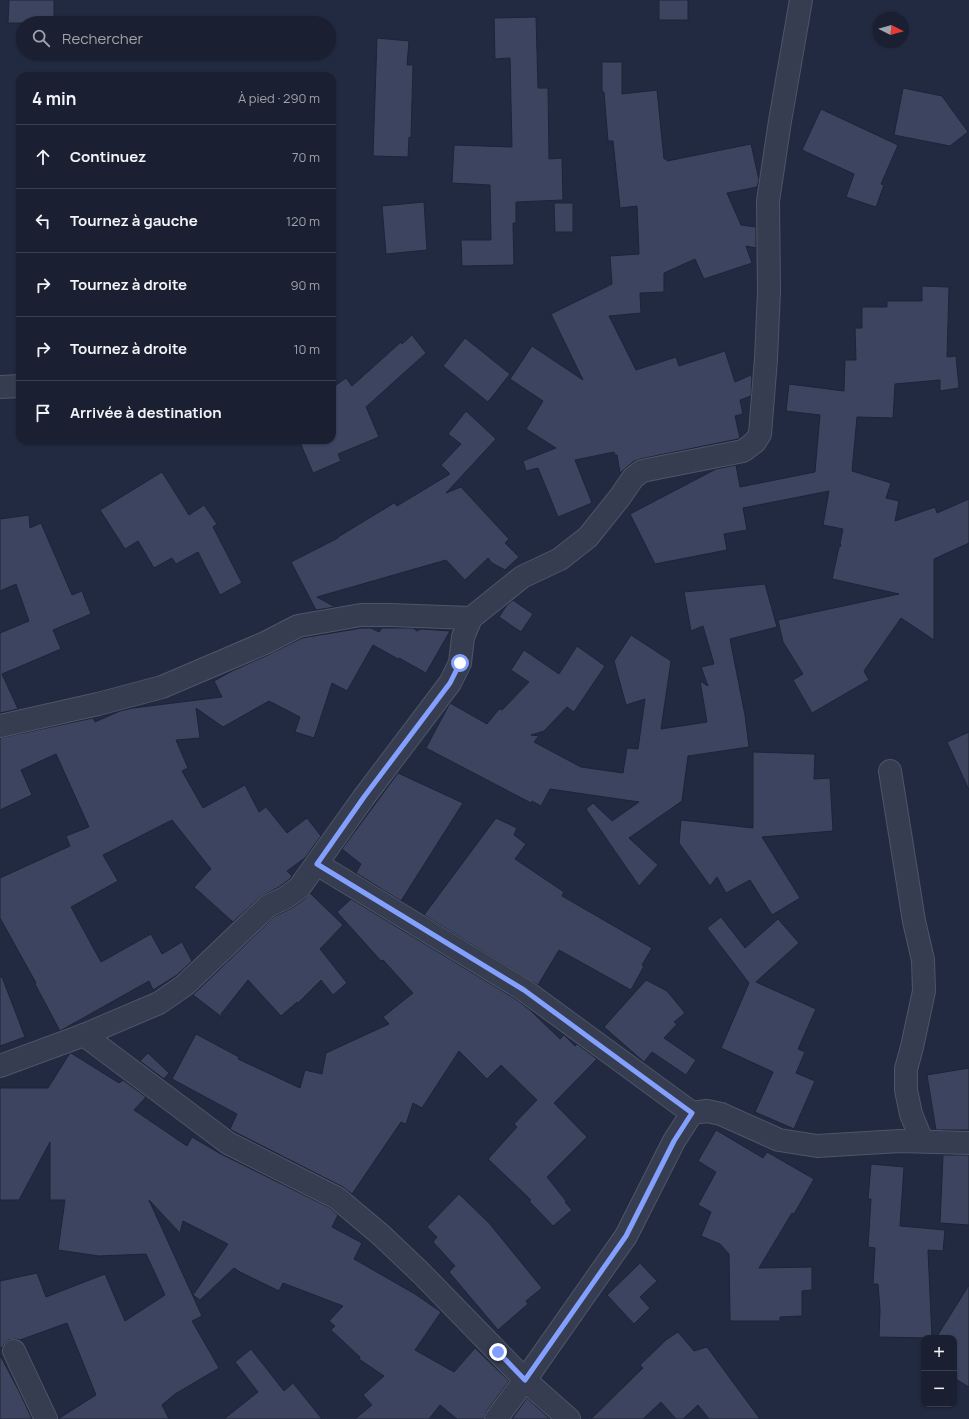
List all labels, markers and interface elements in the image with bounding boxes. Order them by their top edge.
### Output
north arrow [873,12,909,48]
search box [16,16,336,60]
icon: search [30,27,52,49]
text: Rechercher [62,28,143,49]
text: 4 min [32,87,76,110]
text: À pied · 290 m [238,89,320,107]
icon: ahead [32,146,54,168]
text: Continuez [70,146,146,167]
text: 70 m [292,148,320,166]
icon: left [32,210,54,232]
text: Tournez à gauche [70,210,198,231]
text: 120 m [286,212,320,230]
icon: right [32,274,54,296]
text: Tournez à droite [70,274,187,295]
text: 90 m [290,276,320,294]
icon: right [32,338,54,360]
text: Tournez à droite [70,338,187,359]
text: 10 m [293,340,320,358]
icon: arrive [32,402,54,424]
text: Arrivée à destination [70,402,222,423]
route start [451,654,469,672]
map controls [921,1335,957,1407]
button: + [921,1335,957,1371]
route end [489,1343,507,1361]
button: − [921,1371,957,1407]

